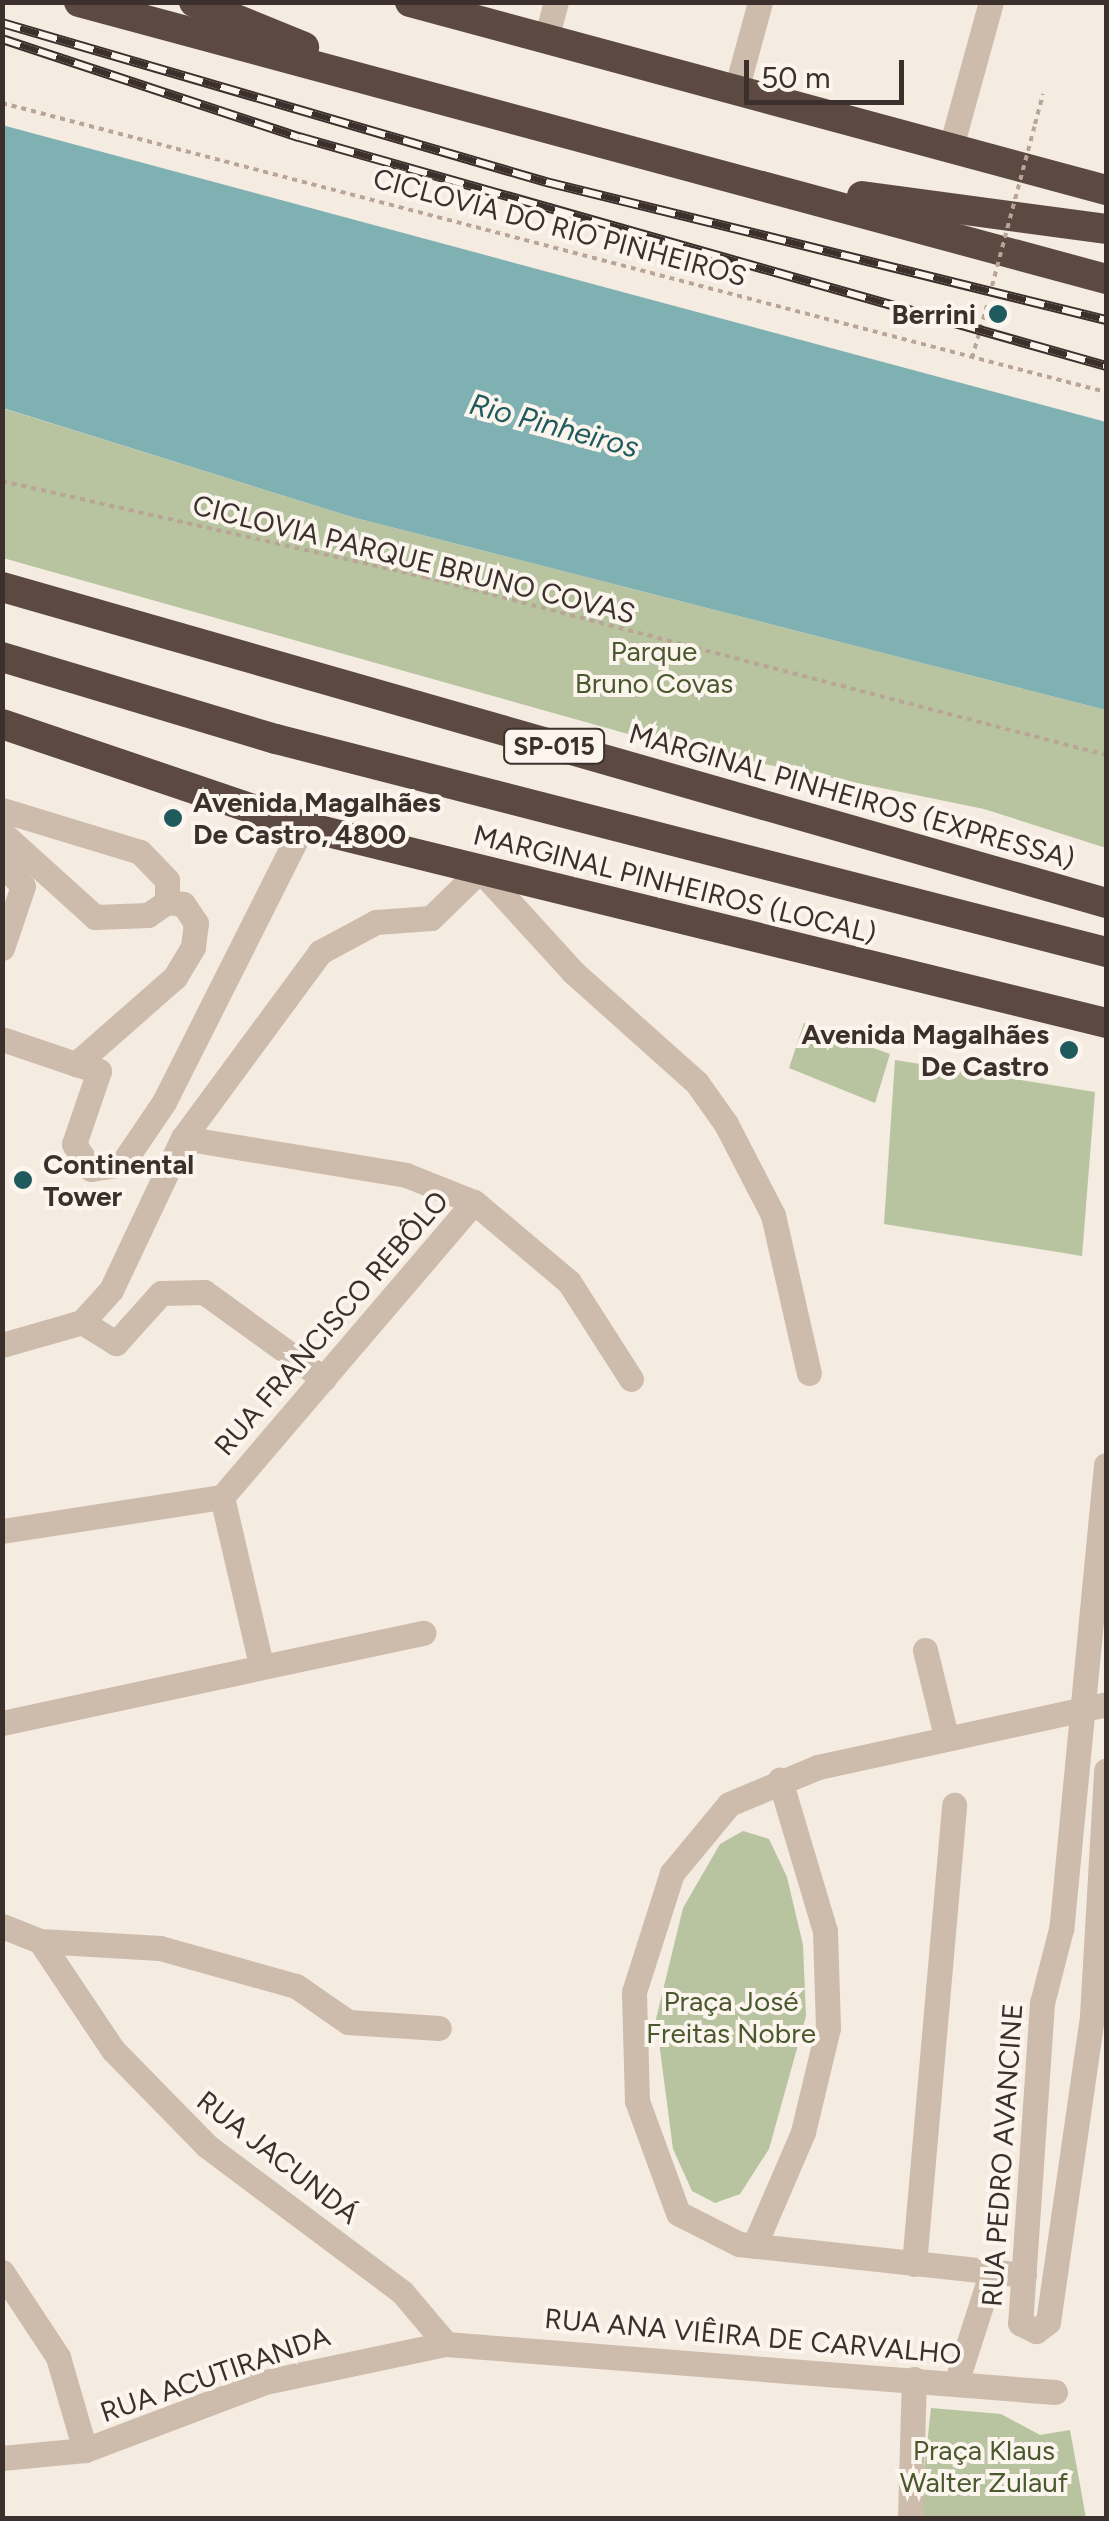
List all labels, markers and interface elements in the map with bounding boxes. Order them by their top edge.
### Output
scale bar [749,40,909,102]
text: 50 m [761,59,830,96]
street label: CICLOVIA DO RIO PINHEIROS [370,161,750,293]
place label: Berrini [892,297,976,331]
marker: Berrini [985,301,1011,327]
water label: Rio Pinheiros [466,386,642,466]
street label: CICLOVIA PARQUE BRUNO COVAS [189,488,639,630]
park label: Parque Bruno Covas [575,634,733,700]
street label: MARGINAL PINHEIROS (EXPRESSA) [625,716,1079,876]
road number: SP-015 [502,726,606,766]
place label: Avenida Magalhães De Castro, 4800 [193,785,441,851]
marker: Avenida Magalhães De Castro, 4800 [162,807,184,829]
street label: MARGINAL PINHEIROS (LOCAL) [470,818,880,950]
place label: Avenida Magalhães De Castro [801,1017,1049,1083]
marker: Avenida Magalhães De Castro [1058,1039,1080,1061]
place label: Continental Tower [43,1147,194,1213]
marker: Continental Tower [12,1169,34,1191]
street label: RUA FRANCISCO REBÔLO [207,1184,455,1462]
park label: Praça José Freitas Nobre [646,1984,816,2050]
street label: RUA PEDRO AVANCINE [975,2002,1029,2308]
street label: RUA JACUNDÁ [190,2083,366,2231]
street label: RUA ANA VIÊIRA DE CARVALHO [543,2301,963,2371]
street label: RUA ACUTIRANDA [96,2319,334,2429]
park label: Praça Klaus Walter Zulauf [900,2433,1068,2499]

